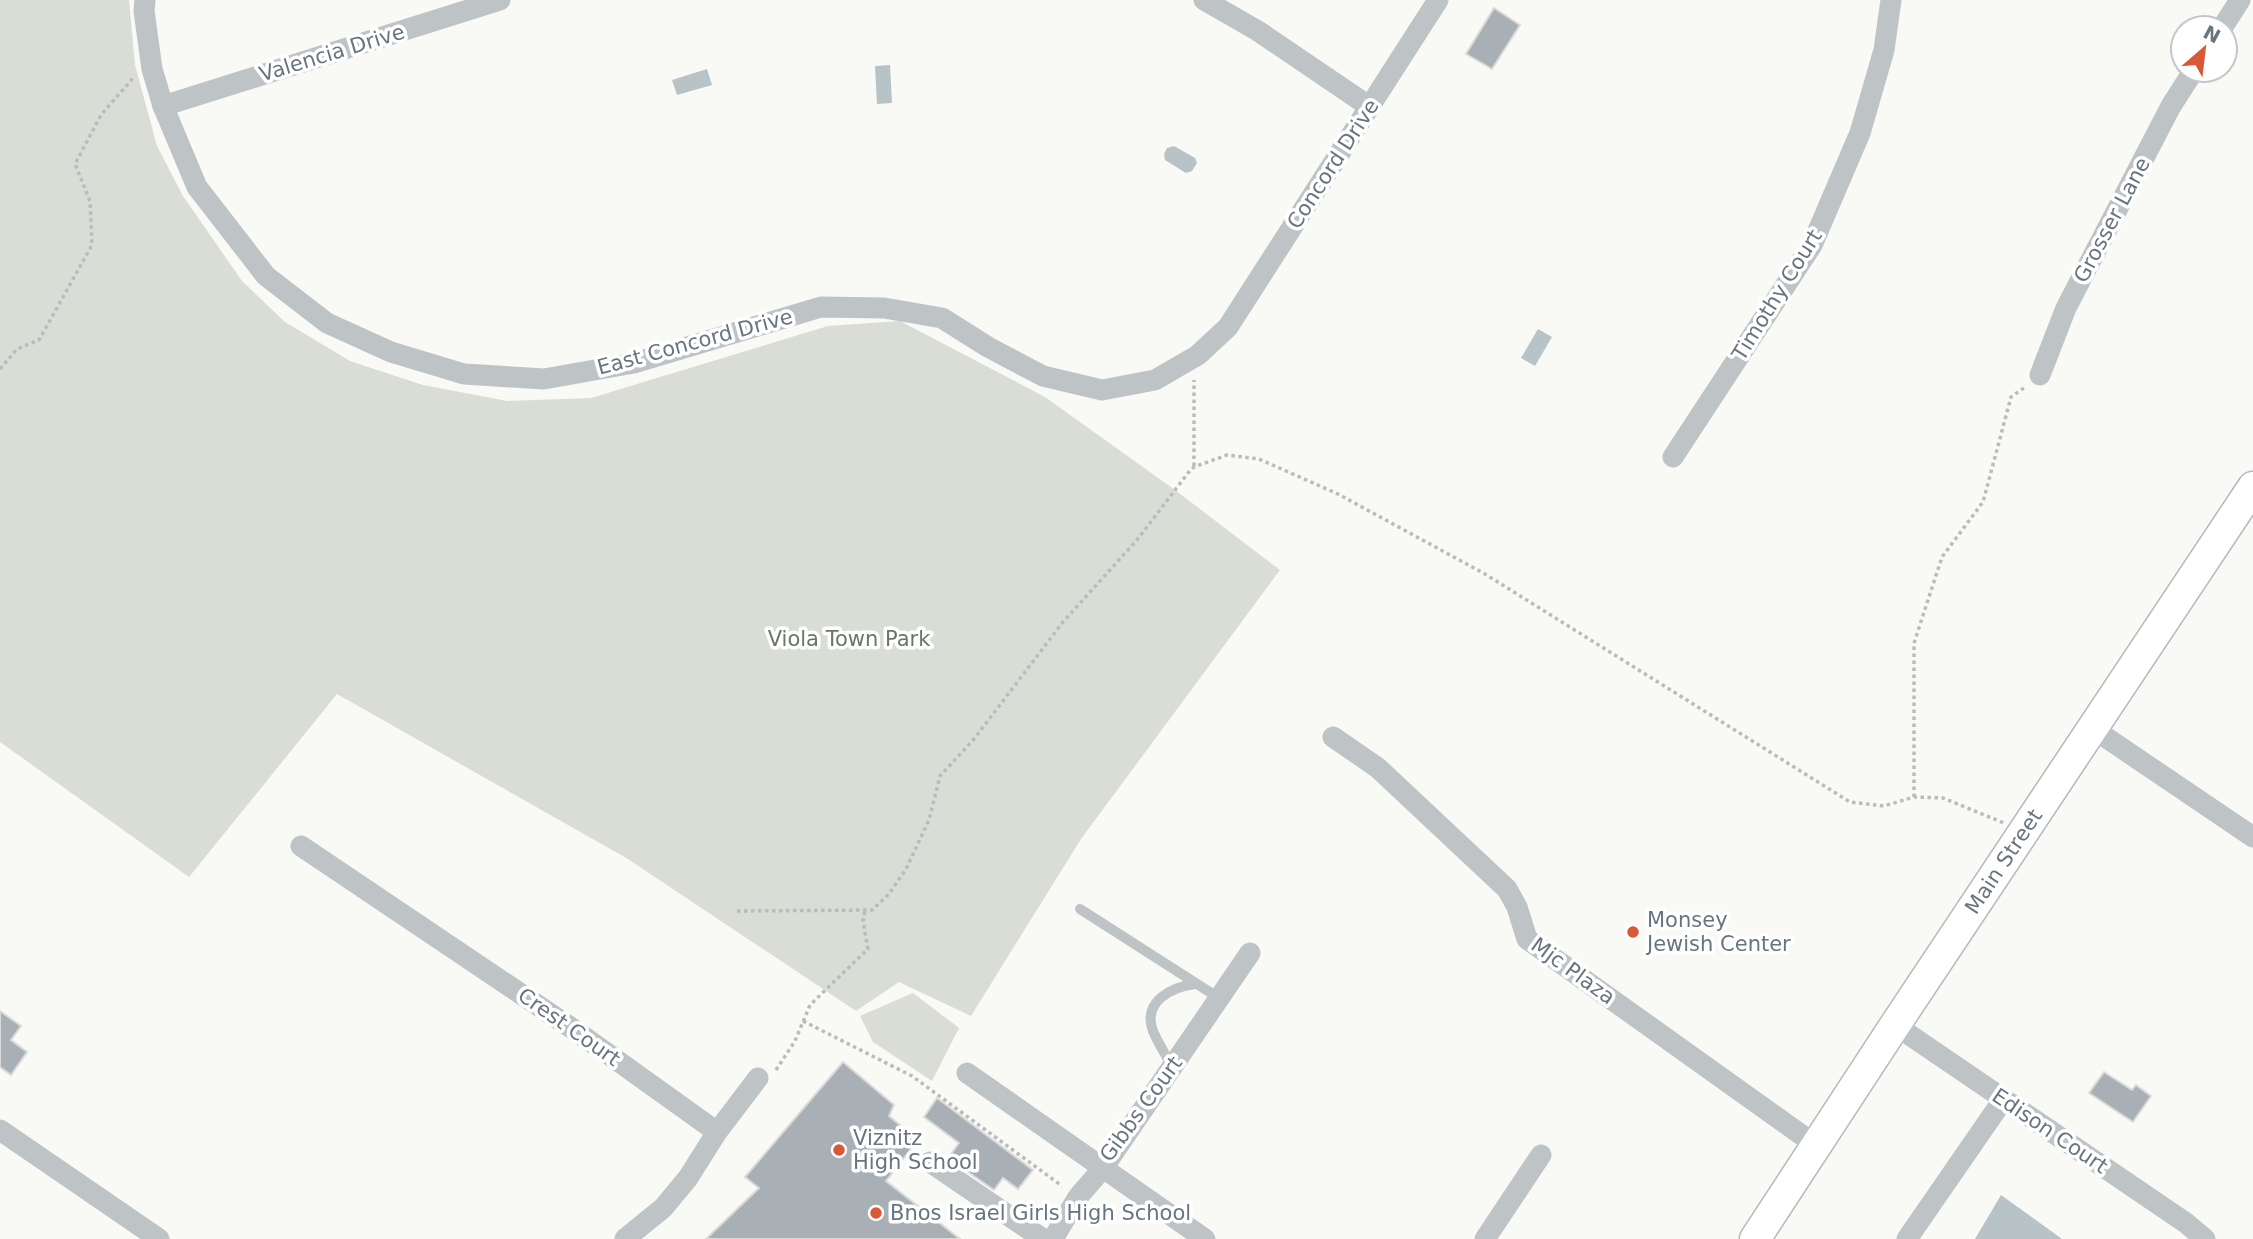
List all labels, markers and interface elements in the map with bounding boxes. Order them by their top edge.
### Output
north arrow [2169,14,2239,84]
street label: Valencia Drive [256,20,408,86]
text: N [2200,21,2224,47]
street label: Concord Drive [1282,95,1384,233]
street label: Grosser Lane [2069,153,2155,287]
street label: Timothy Court [1727,225,1827,366]
street label: East Concord Drive [595,304,795,380]
park label: Viola Town Park [768,627,931,651]
street label: Main Street [1960,805,2047,918]
place label: Monsey Jewish Center [1645,908,1791,956]
marker: Monsey Jewish Center [1625,924,1641,940]
street label: Mjc Plaza [1527,933,1619,1009]
street label: Crest Court [513,983,625,1071]
street label: Gibbs Court [1095,1052,1187,1166]
street label: Edison Court [1988,1084,2112,1178]
place label: Viznitz High School [853,1126,978,1174]
marker: Viznitz High School [831,1142,847,1158]
place label: Bnos Israel Girls High School [890,1201,1191,1225]
marker: Bnos Israel Girls High School [868,1205,884,1221]

